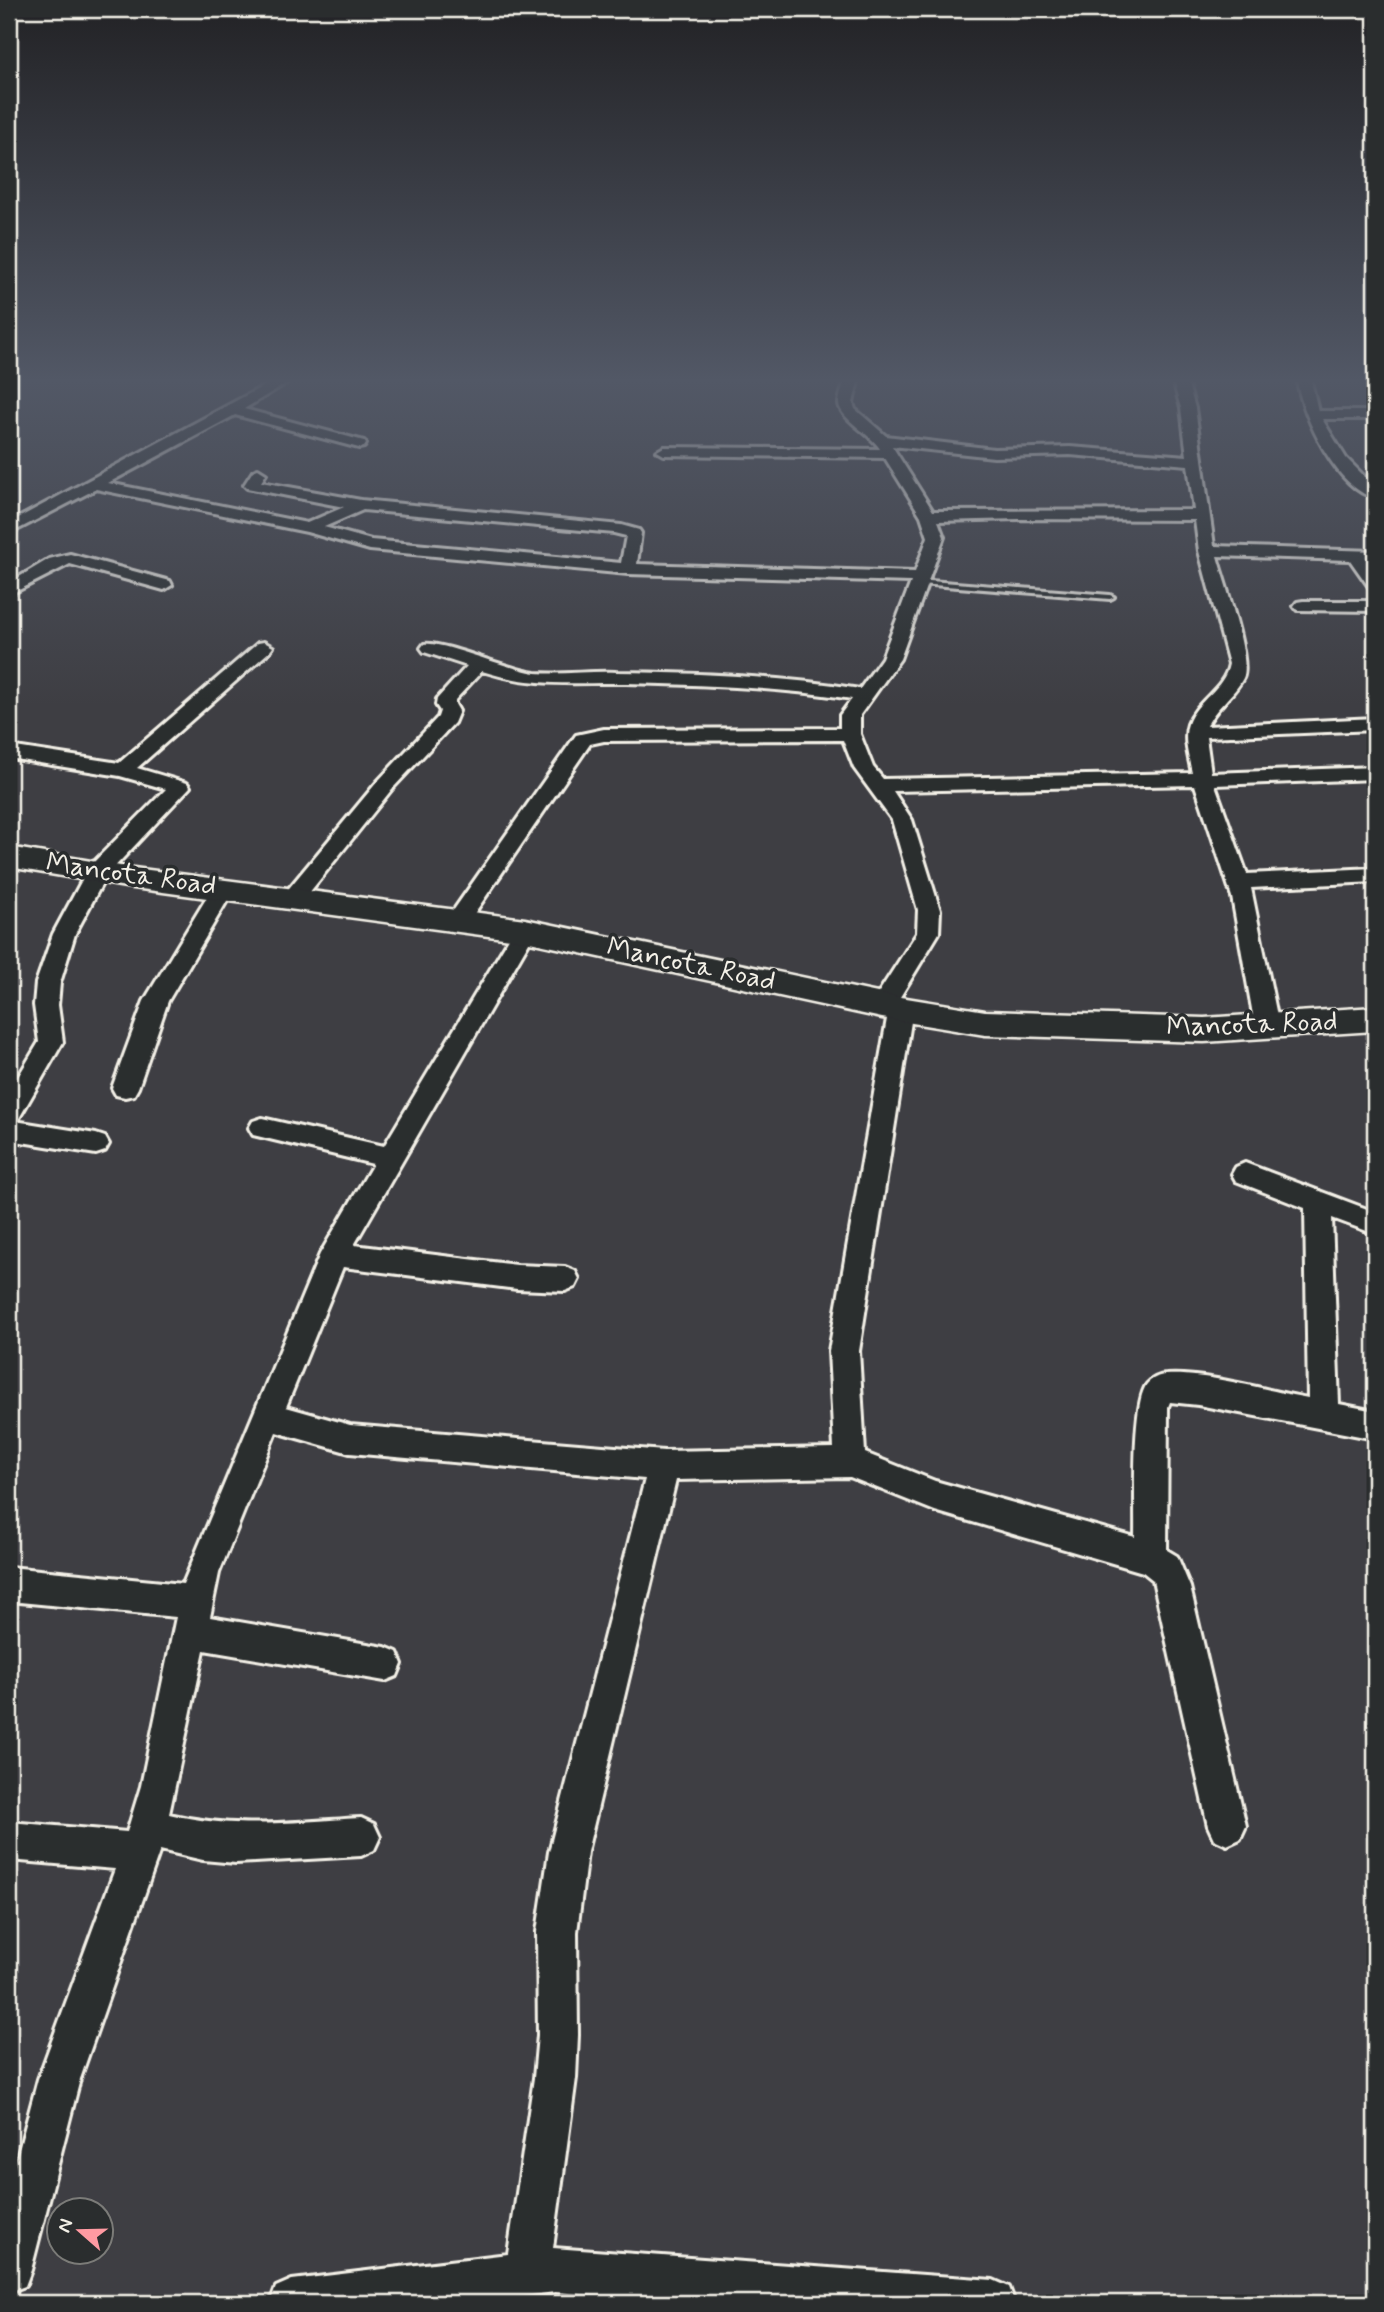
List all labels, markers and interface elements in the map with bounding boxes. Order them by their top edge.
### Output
street label: Mancota Road [44,845,218,905]
street label: Mancota Road [603,929,779,1001]
street label: Mancota Road [1166,1004,1338,1046]
north arrow [46,2196,116,2266]
text: N [52,2215,79,2236]

